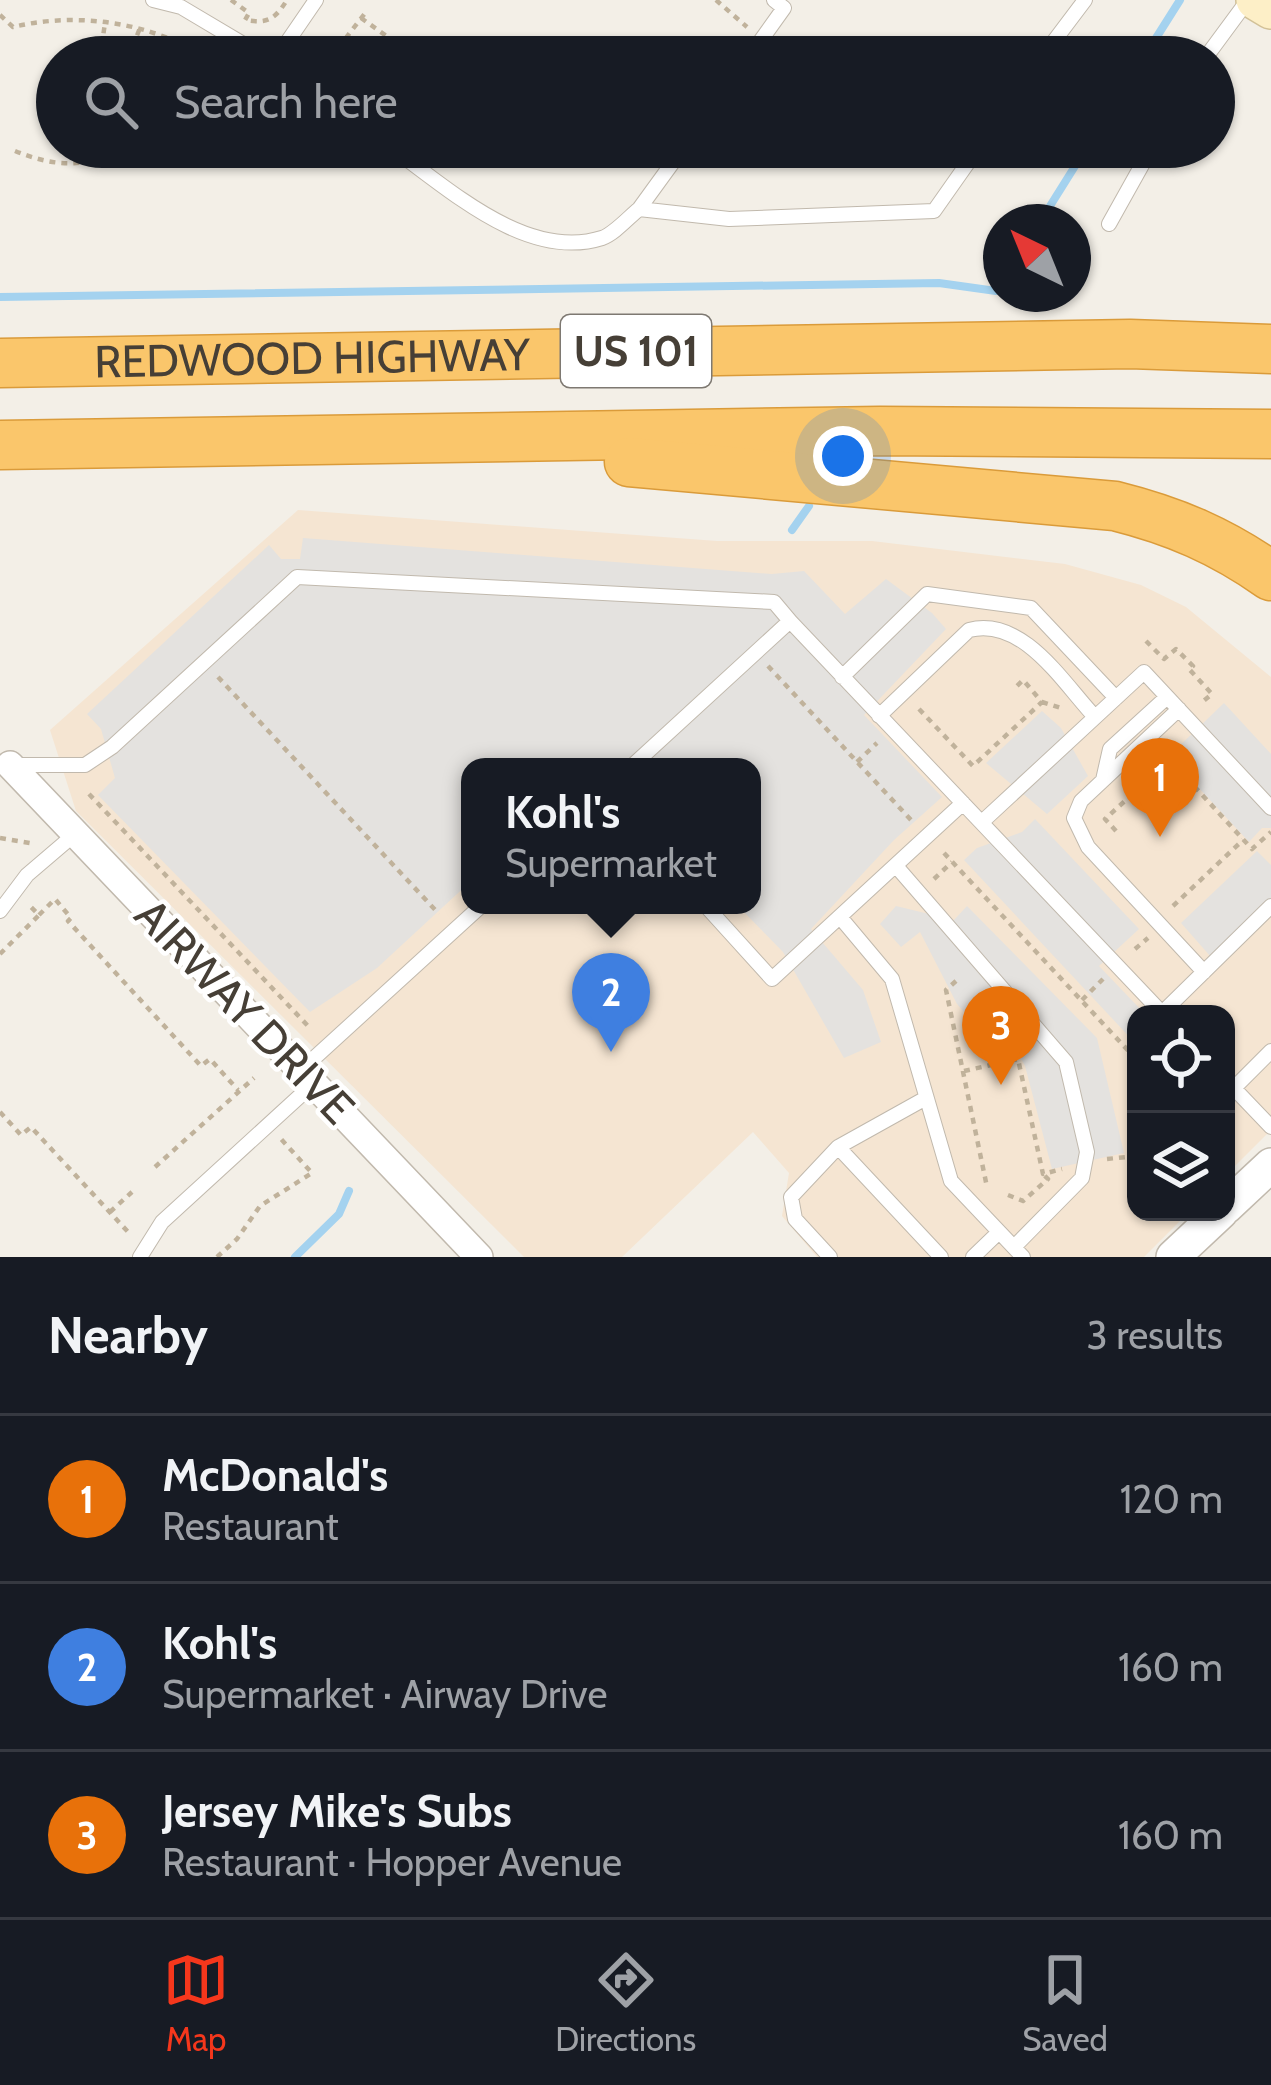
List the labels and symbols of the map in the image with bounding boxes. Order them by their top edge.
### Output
north arrow [983,204,1091,312]
road number: US 101 [561,315,711,387]
street label: REDWOOD HIGHWAY [94,327,531,388]
your location [813,426,873,486]
pin: 1 [1121,738,1199,837]
street label: AIRWAY DRIVE [124,887,366,1135]
pin: 2 [572,953,650,1052]
pin: 3 [962,986,1040,1085]

